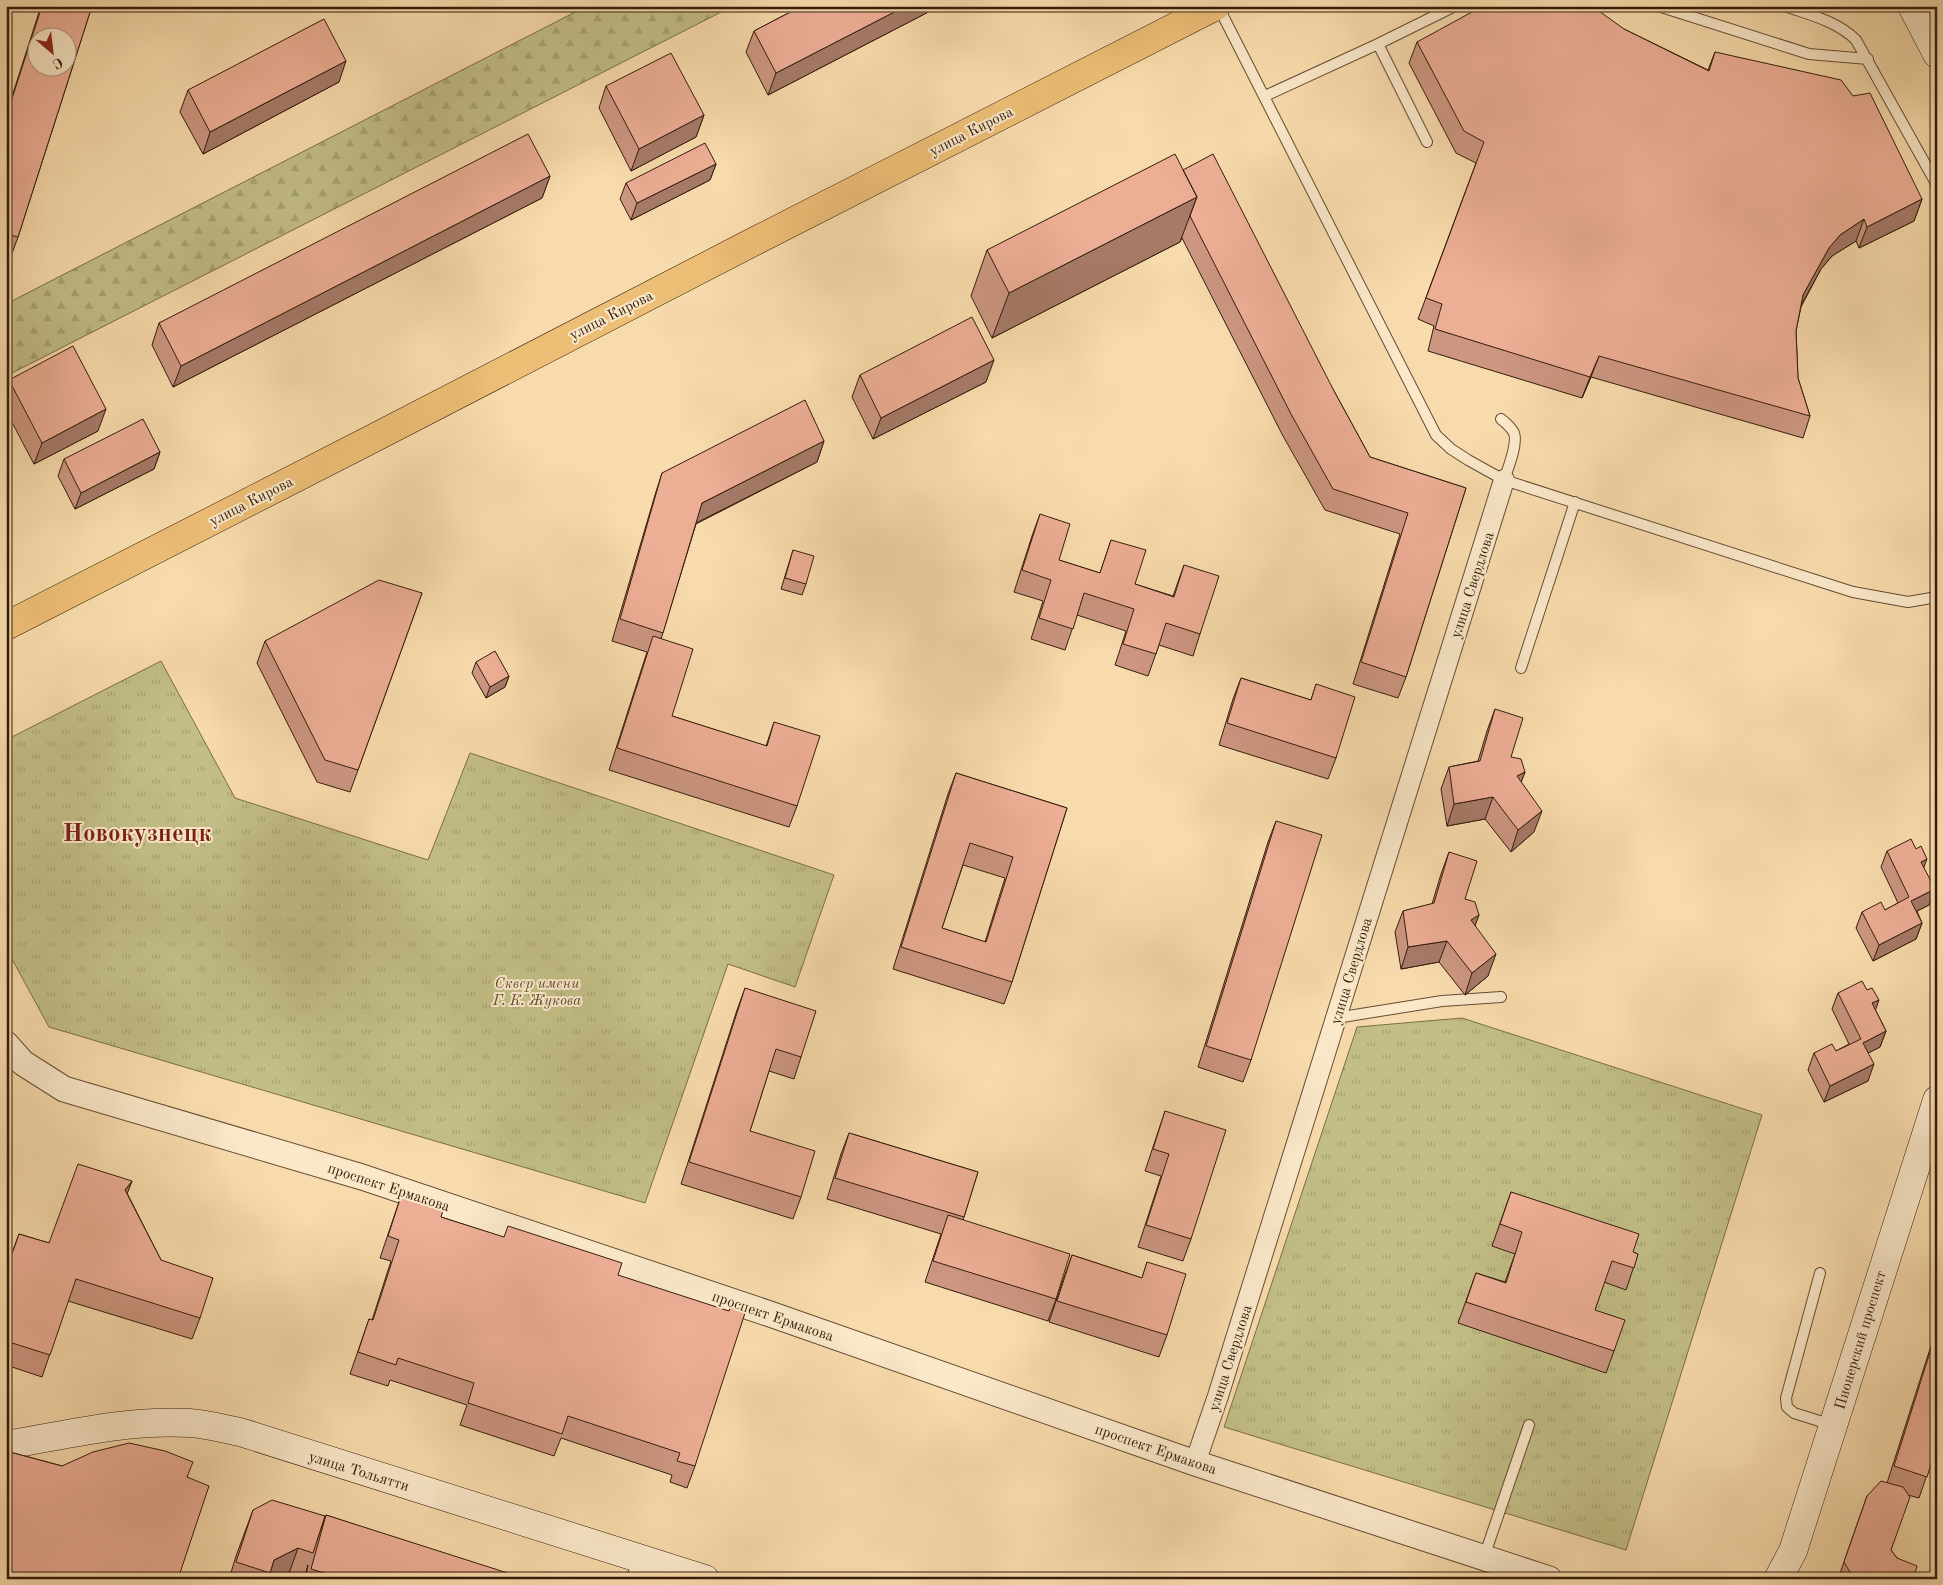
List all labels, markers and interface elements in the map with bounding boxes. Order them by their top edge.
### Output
north arrow [28,28,78,78]
text: С [50,54,65,71]
street label: улица Кирова [928,105,1016,160]
street label: улица Кирова [568,289,656,344]
street label: улица Кирова [208,475,296,530]
street label: улица Свердлова [1449,530,1498,641]
district label: Новокузнецк [62,822,212,847]
street label: улица Свердлова [1329,916,1376,1027]
park label: Сквер имени Г. К. Жукова [492,977,581,1009]
street label: проспект Ермакова [326,1162,452,1215]
street label: Пионерский проспект [1833,1269,1890,1412]
street label: проспект Ермакова [710,1290,836,1345]
street label: улица Свердлова [1207,1303,1256,1414]
street label: проспект Ермакова [1093,1423,1219,1478]
street label: улица Тольятти [307,1450,411,1495]

